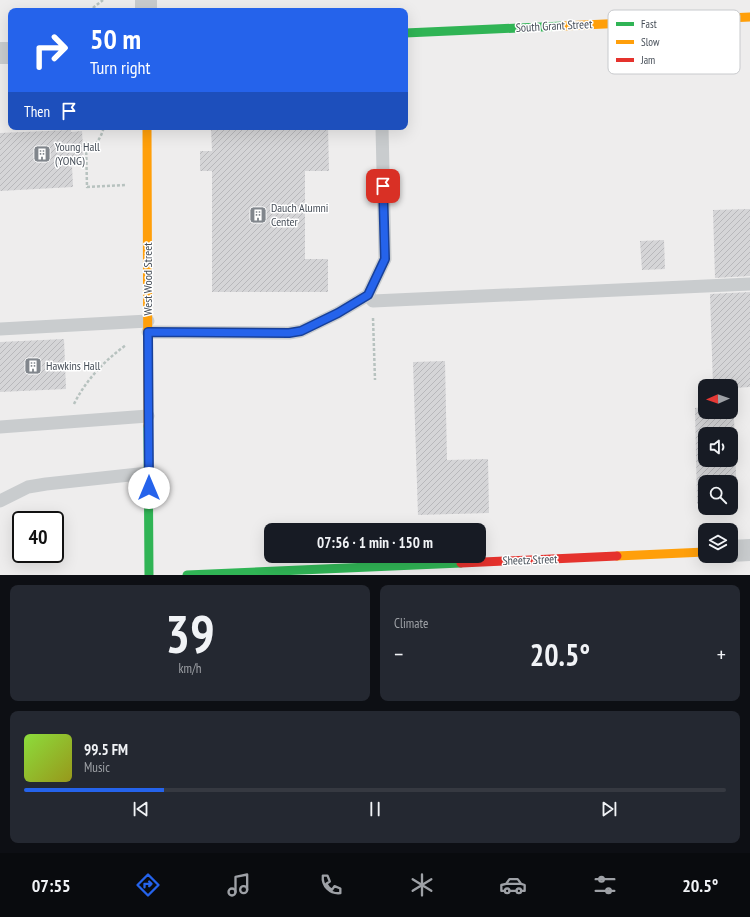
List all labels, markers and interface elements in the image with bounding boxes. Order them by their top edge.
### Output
legend [608,10,740,74]
street label: South Grant Street [515,16,593,35]
text: Fast [641,17,657,31]
text: 50 m [90,20,141,57]
icon: right [24,24,76,76]
text: Slow [641,35,660,49]
text: Jam [640,53,655,67]
text: Turn right [90,56,150,79]
icon: arrive [58,100,80,122]
text: Then [24,102,50,121]
place label: Young Hall (YONG) [55,139,100,168]
building icon: Young Hall (YONG) [32,144,52,164]
pin [366,169,400,203]
icon: arrive [372,175,394,197]
place label: Dauch Alumni Center [271,200,328,229]
building icon: Dauch Alumni Center [248,205,268,225]
street label: West Wood Street [140,242,155,315]
building icon: Hawkins Hall [23,356,43,376]
place label: Hawkins Hall [46,358,100,373]
north arrow [698,379,738,419]
map controls [698,379,738,563]
button: sound [698,427,738,467]
position arrow [128,467,170,509]
button: search [698,475,738,515]
speed limit sign: 40 [12,511,64,563]
button: layers [698,523,738,563]
text: 07:56 · 1 min · 150 m [317,533,433,552]
street label: Sheetz Street [502,551,558,568]
text: 39 [165,600,215,667]
text: Climate [394,615,428,632]
text: 20.5° [530,635,590,674]
text: − [394,640,403,668]
text: + [717,640,726,668]
text: km/h [178,660,202,677]
text: 99.5 FM [84,740,128,759]
text: Music [84,759,110,776]
icon: previous [130,798,152,820]
icon: pause [364,798,386,820]
icon: next [598,798,620,820]
icon: directions [134,871,162,899]
icon: music [225,871,253,899]
icon: phone [317,871,345,899]
icon: climate [408,871,436,899]
icon: car [499,871,527,899]
icon: filters [591,871,619,899]
text: 07:55 [32,874,71,897]
text: 20.5° [682,874,718,897]

